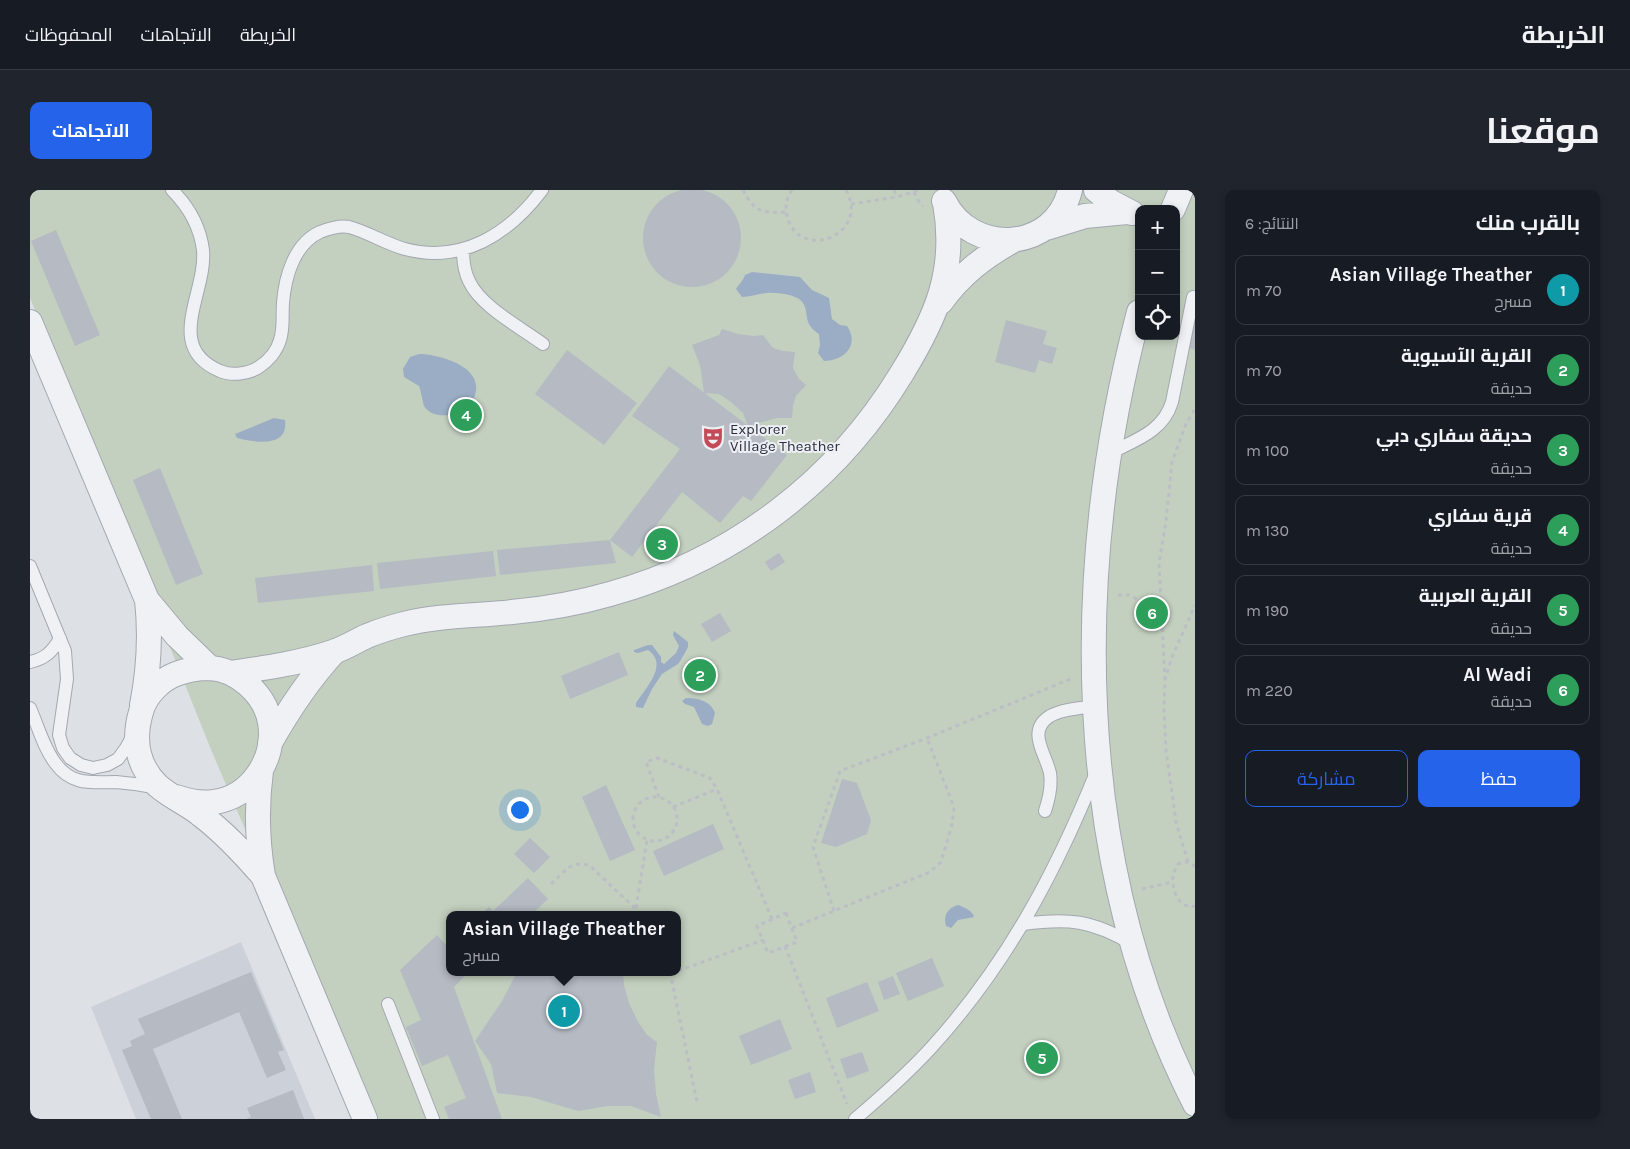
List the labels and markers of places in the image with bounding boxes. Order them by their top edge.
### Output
pin: 4 [450,396,482,434]
place label: Explorer Village Theather [730,420,840,455]
theatre icon: Explorer Village Theather [700,425,726,451]
pin: 3 [646,525,678,563]
pin: 6 [1136,594,1168,632]
pin: 2 [684,656,716,694]
pin: 1 [548,992,580,1030]
pin: 5 [1026,1039,1058,1077]

